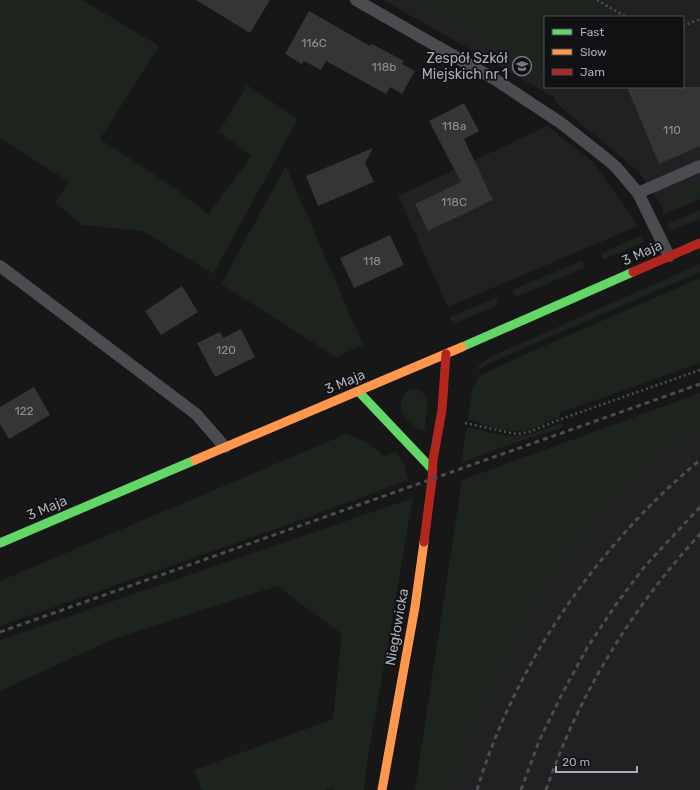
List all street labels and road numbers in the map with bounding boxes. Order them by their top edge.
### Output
street label: 3 Maja [619,237,665,269]
street label: 3 Maja [322,366,368,398]
street label: 3 Maja [24,492,70,524]
street label: Niegłowicka [382,587,412,667]

